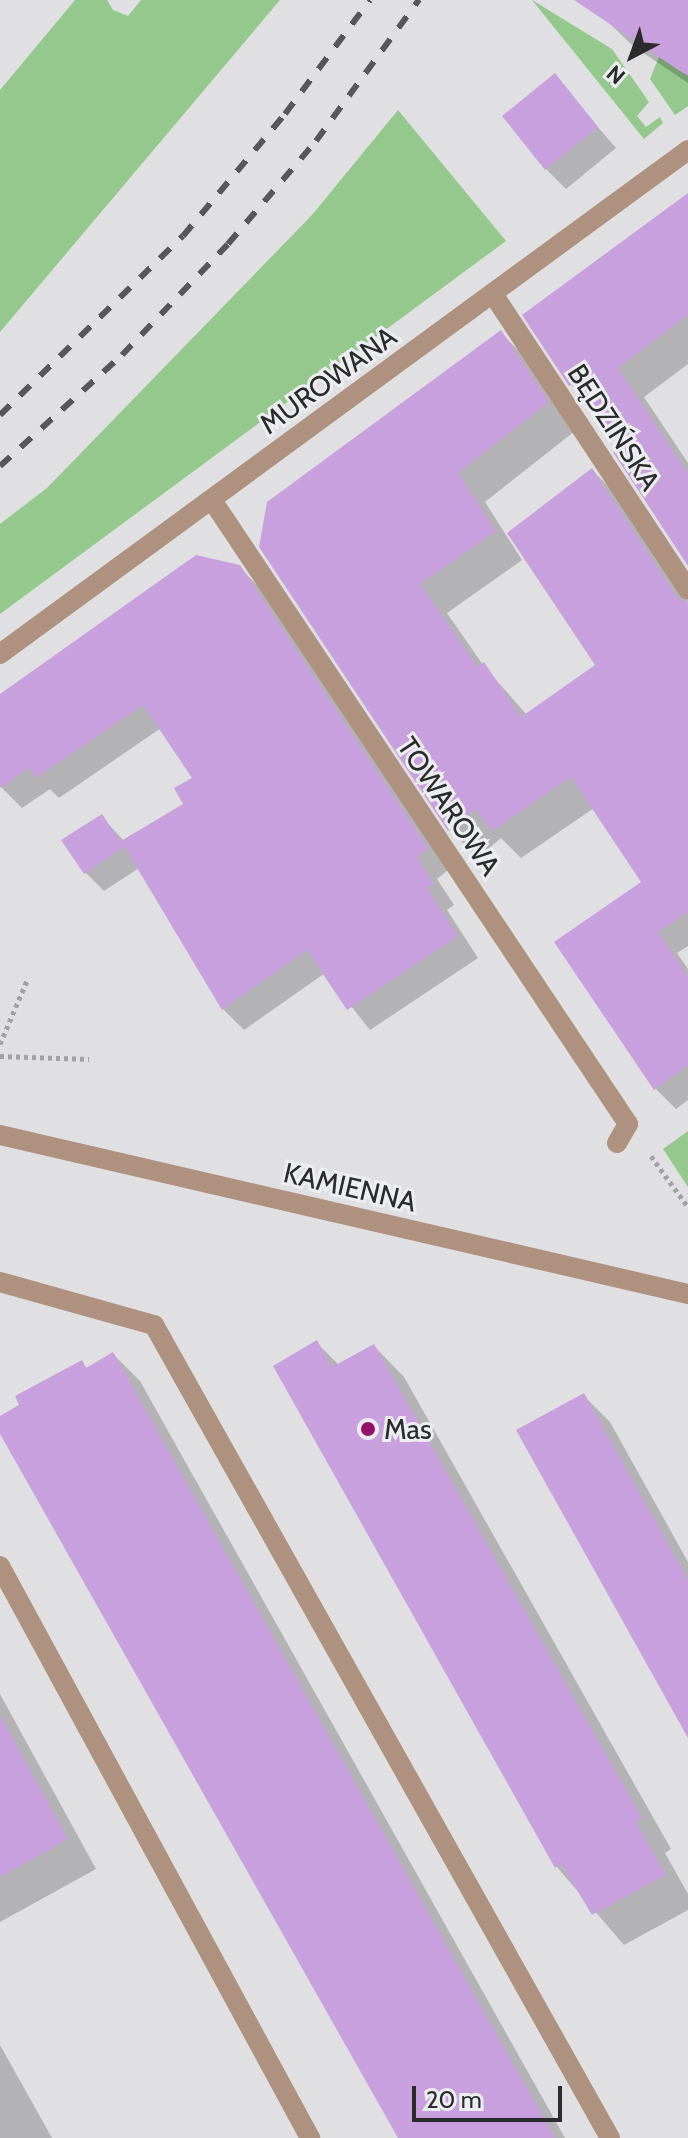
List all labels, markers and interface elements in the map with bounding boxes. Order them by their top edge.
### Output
north arrow [592,16,672,96]
text: N [601,59,631,90]
street label: MUROWANA [253,319,403,441]
street label: BĘDZIŃSKA [561,358,667,496]
street label: TOWAROWA [391,731,507,881]
street label: KAMIENNA [280,1155,420,1219]
place label: Mas [384,1412,432,1446]
marker: Mas [359,1420,377,1438]
scale bar [416,2070,566,2120]
text: 20 m [426,2085,482,2114]

